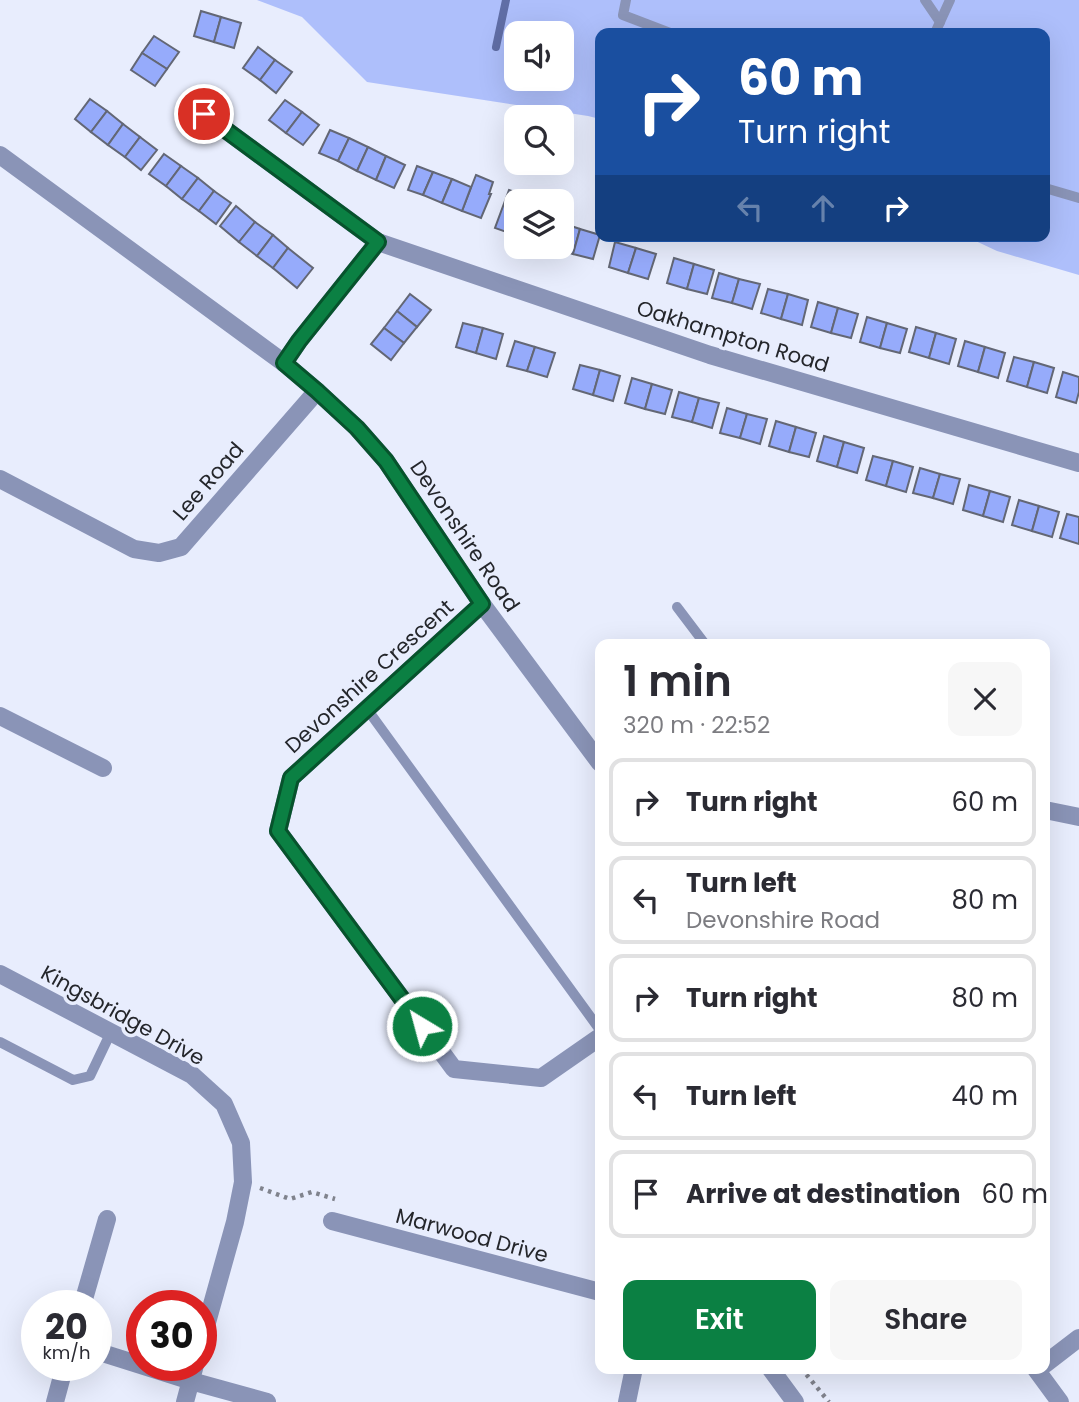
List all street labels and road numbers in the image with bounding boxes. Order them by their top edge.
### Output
street label: Oakhampton Road [633,293,833,379]
street label: Lee Road [166,436,250,526]
street label: Devonshire Road [403,454,527,618]
street label: Devonshire Crescent [279,592,459,760]
street label: Kingsbridge Drive [36,958,210,1072]
street label: Marwood Drive [393,1201,551,1269]

